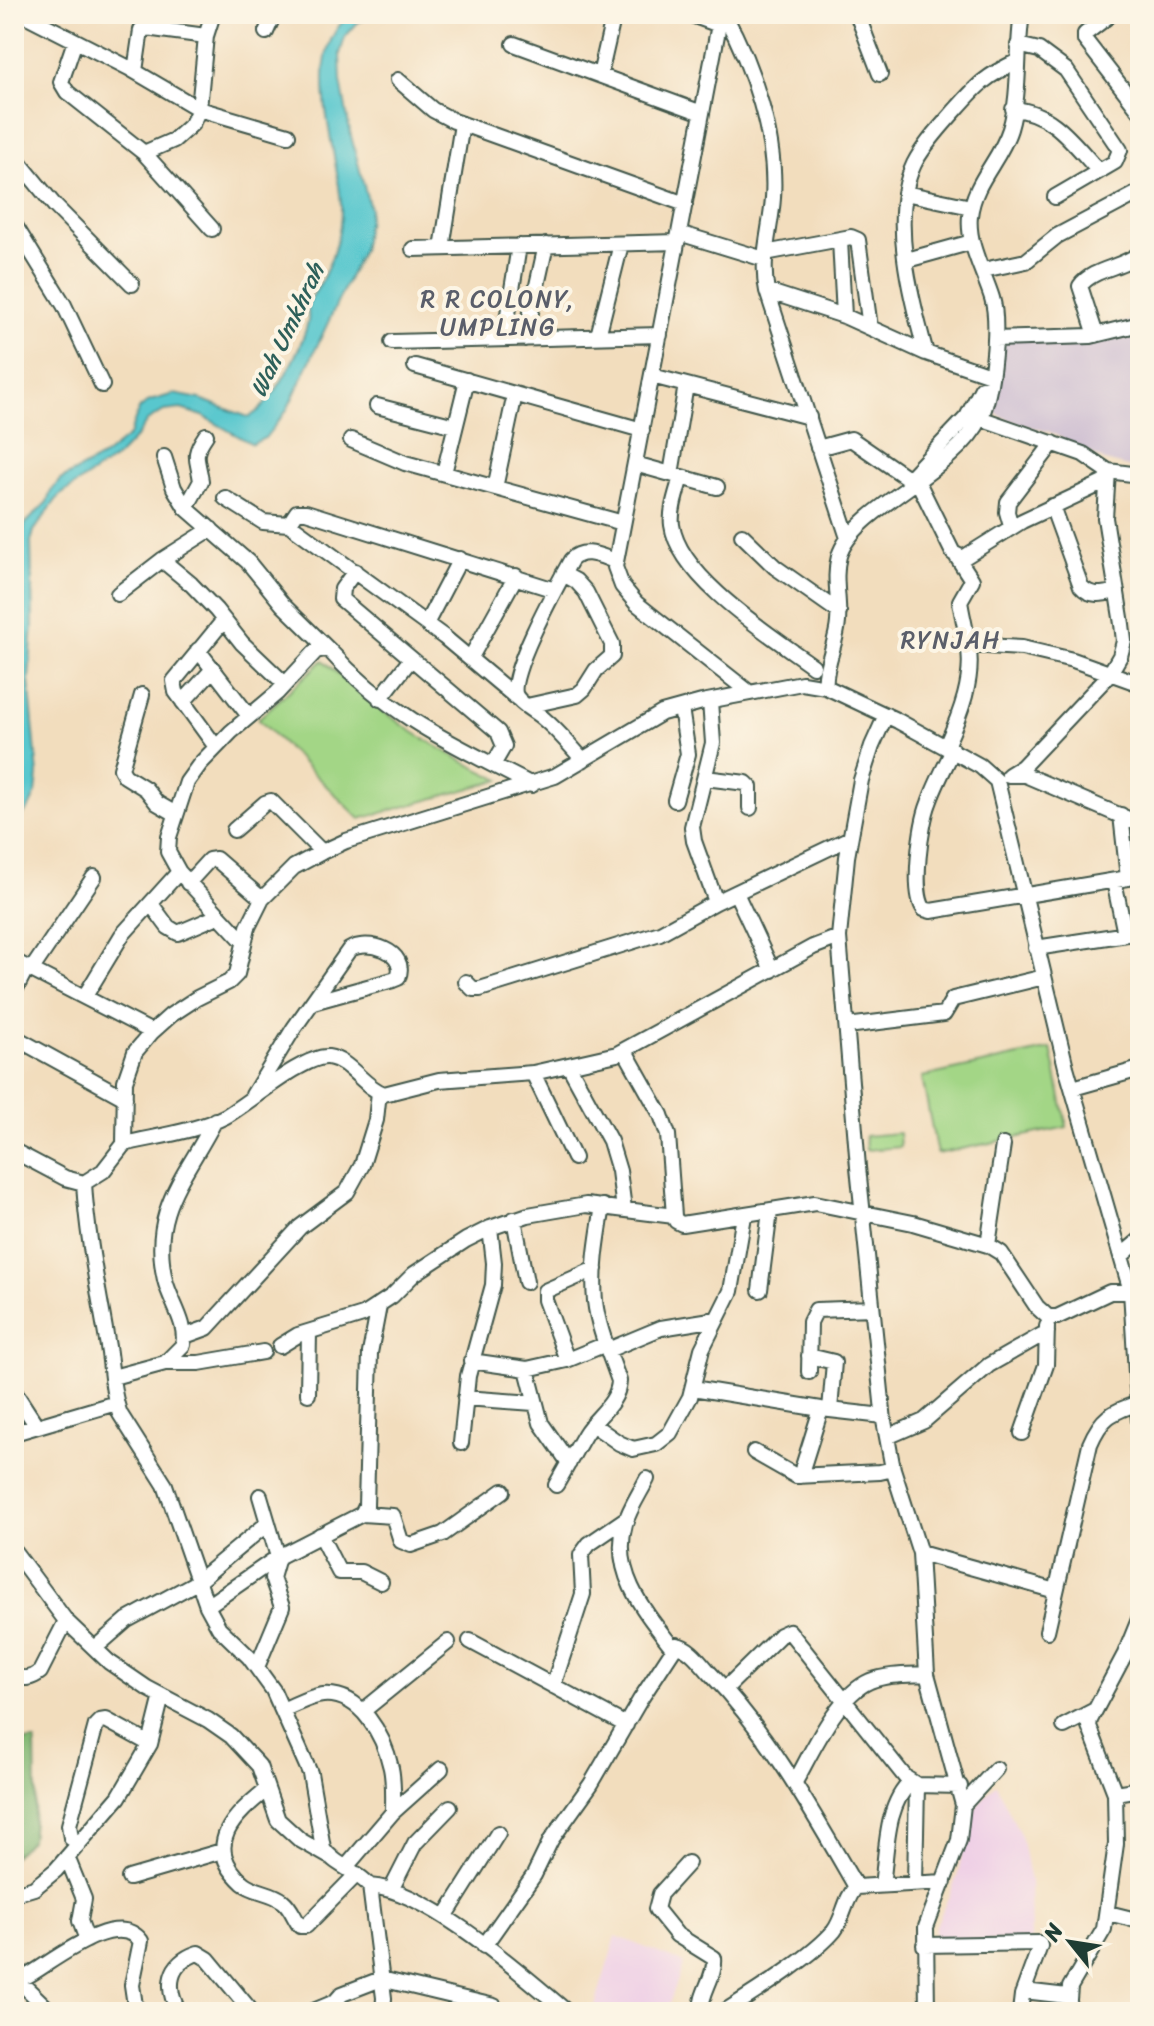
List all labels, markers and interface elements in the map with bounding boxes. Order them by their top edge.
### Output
water label: Wah Umkhrah [238,254,337,404]
district label: R R COLONY, UMPLING [421,278,575,348]
district label: RYNJAH [901,619,1001,661]
north arrow [1030,1902,1110,1982]
text: N [1032,1915,1074,1949]

